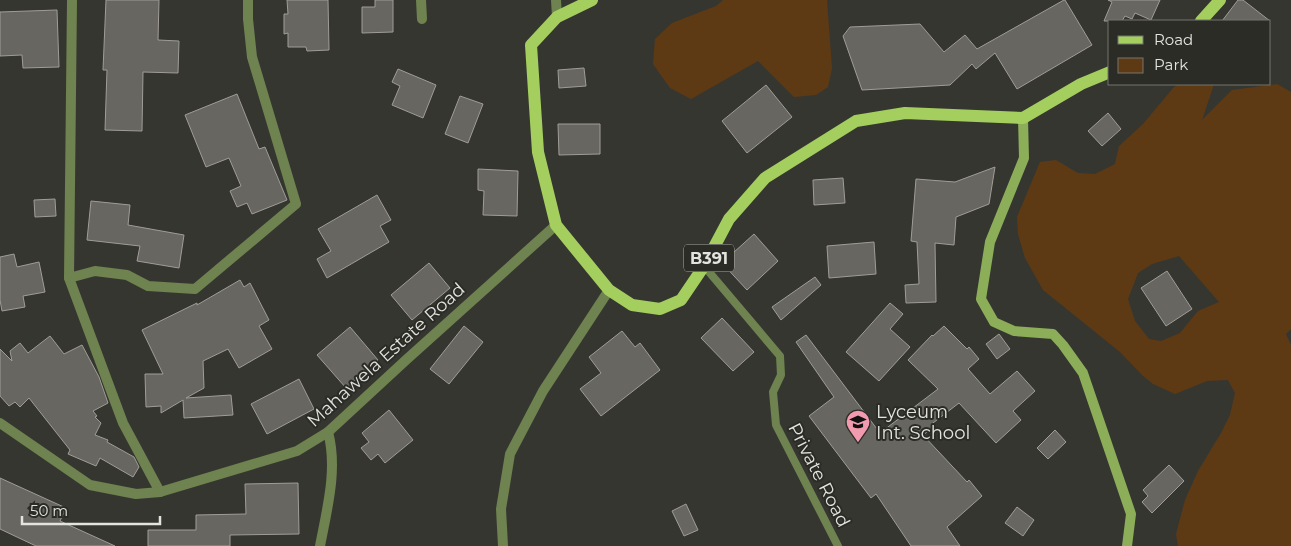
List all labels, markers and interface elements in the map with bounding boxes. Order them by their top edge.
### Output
legend [1108,20,1271,85]
text: Road [1154,30,1193,49]
text: Park [1154,55,1188,74]
road number: B391 [684,244,734,272]
street label: Mahawela Estate Road [303,278,469,432]
place label: Lyceum Int. School [876,401,970,444]
school or university icon: Lyceum Int. School [845,409,871,443]
street label: Private Road [783,419,855,531]
scale bar [22,494,160,526]
text: 50 m [30,501,68,520]

